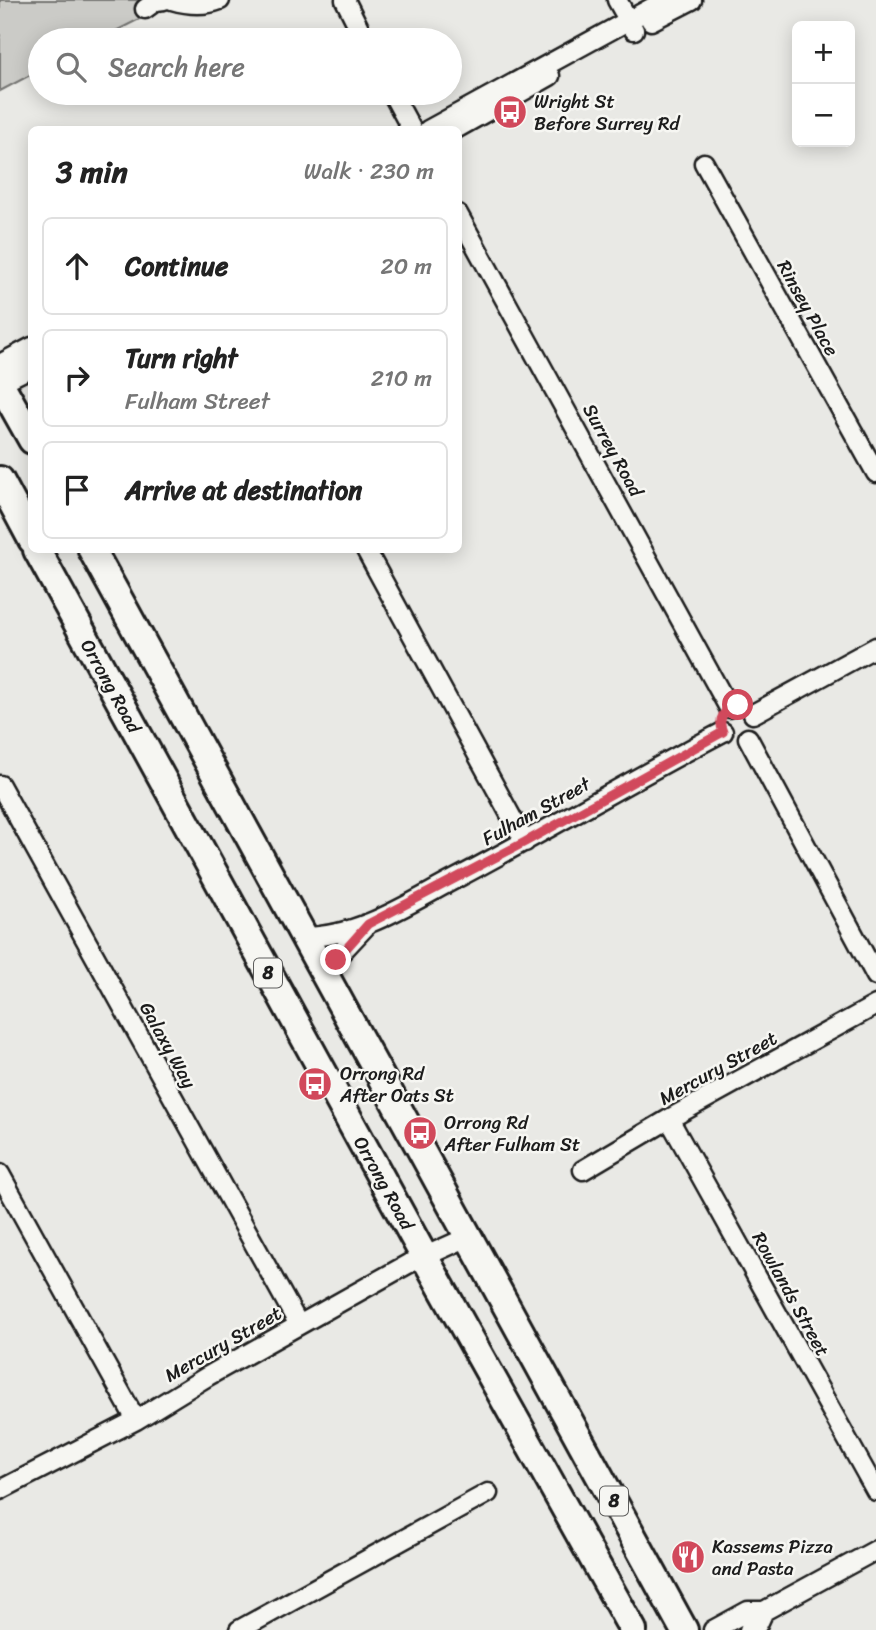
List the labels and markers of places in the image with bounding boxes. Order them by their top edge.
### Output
place label: Wright St Before Surrey Rd [534,85,682,140]
bus stop icon: Wright St Before Surrey Rd [491,93,529,131]
place label: Orrong Rd After Oats St [339,1057,454,1112]
bus stop icon: Orrong Rd After Oats St [296,1065,334,1103]
place label: Orrong Rd After Fulham St [443,1106,580,1161]
bus stop icon: Orrong Rd After Fulham St [401,1114,439,1152]
place label: Kassems Pizza and Pasta [712,1530,833,1585]
restaurant icon: Kassems Pizza and Pasta [669,1538,707,1576]

